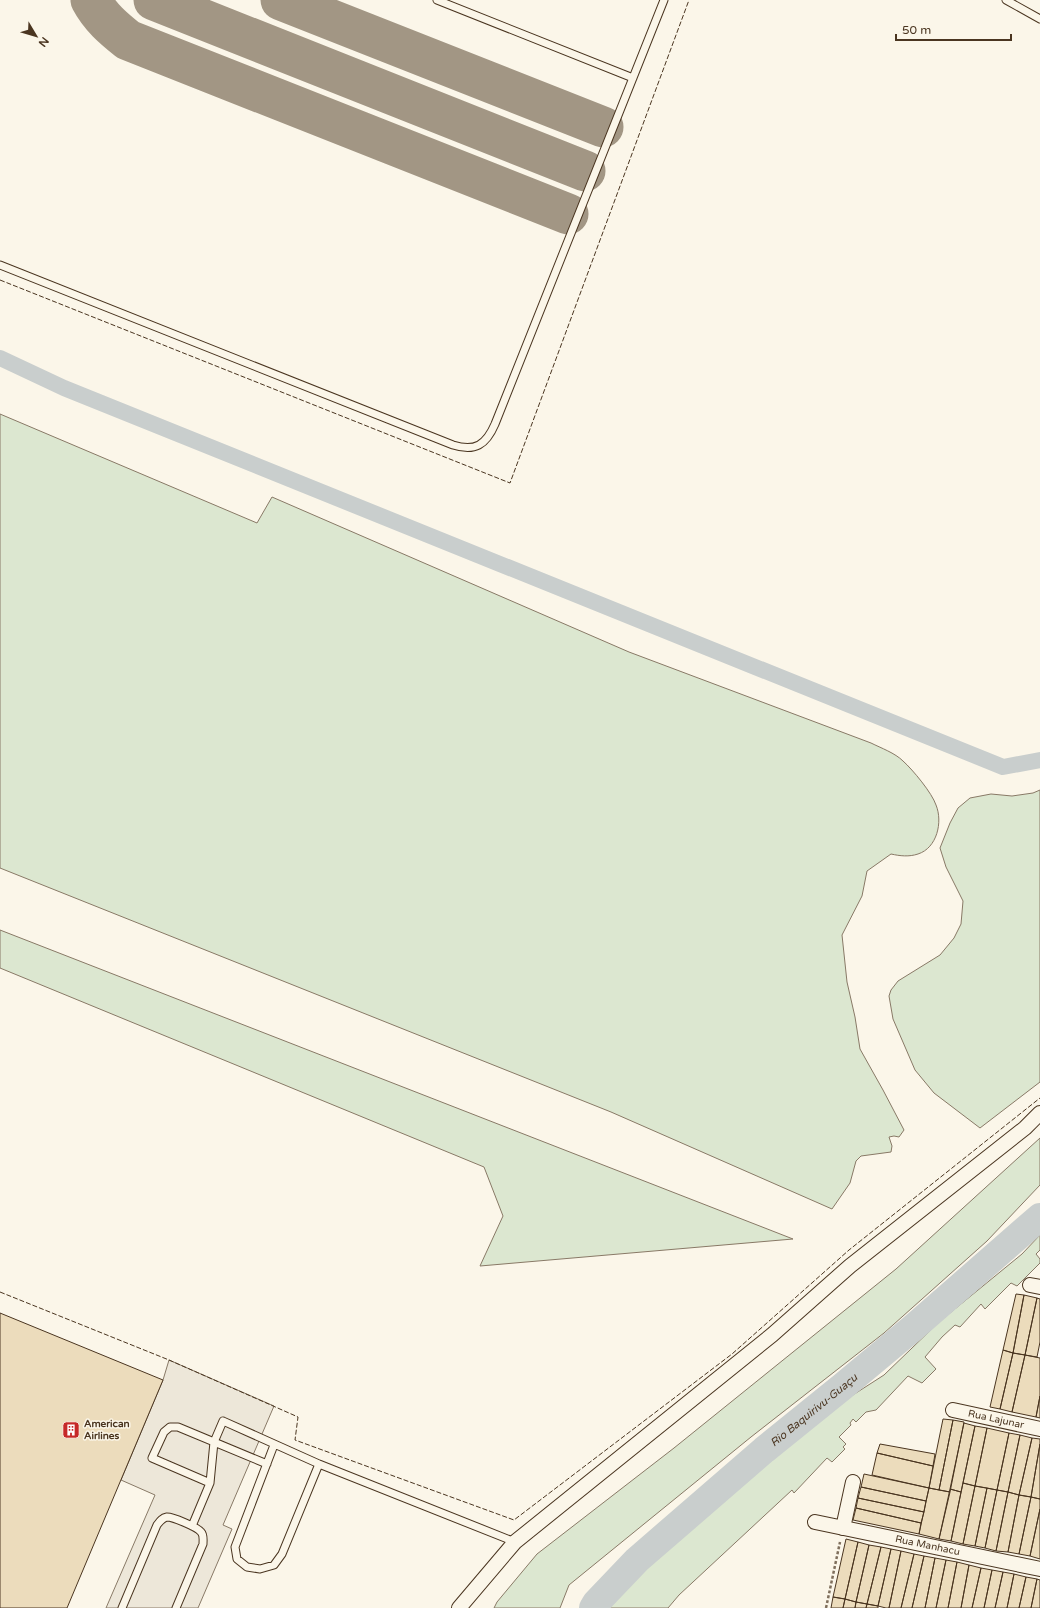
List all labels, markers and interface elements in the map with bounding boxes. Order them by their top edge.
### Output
north arrow [16,16,56,56]
scale bar [896,16,1011,42]
text: 50 m [902,23,931,37]
text: N [36,34,51,49]
water label: Rio Baquirivu-Guaçu [767,1370,861,1449]
street label: Rua Lajunar [967,1407,1025,1431]
place label: American Airlines [84,1418,130,1442]
building icon: American Airlines [61,1420,81,1440]
street label: Rua Manhacu [894,1533,961,1558]

